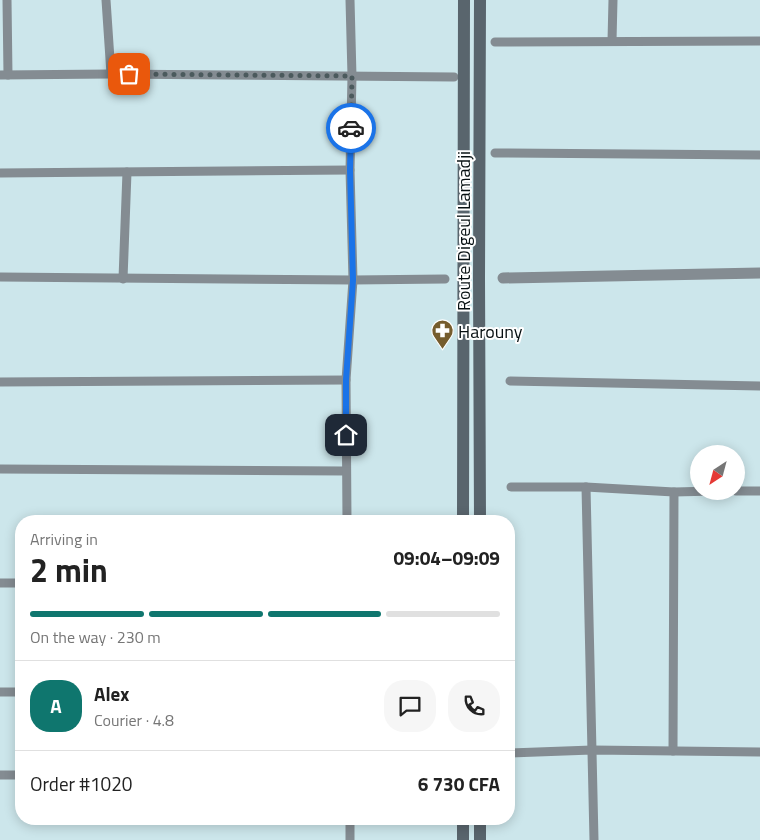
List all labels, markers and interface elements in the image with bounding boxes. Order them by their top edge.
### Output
pin [108,53,150,95]
icon: bag [115,60,143,88]
courier [326,103,376,153]
icon: car [337,114,365,142]
street label: Route Digeul Lamadji [450,151,477,311]
place label: Harouny [458,318,523,345]
pharmacy icon: Harouny [430,319,454,350]
pin [325,414,367,456]
icon: home [332,421,360,449]
north arrow [690,445,745,500]
map controls [690,445,745,500]
text: Arriving in [30,527,98,551]
text: 09:04–09:09 [393,543,500,572]
text: 2 min [30,546,108,594]
text: On the way · 230 m [30,625,161,649]
text: Alex [94,679,129,708]
button: chat [384,680,436,732]
button: phone [448,680,500,732]
text: A [50,691,62,720]
text: Courier · 4.8 [94,708,174,732]
text: Order #1020 [30,769,132,798]
text: 6 730 CFA [418,769,500,798]

